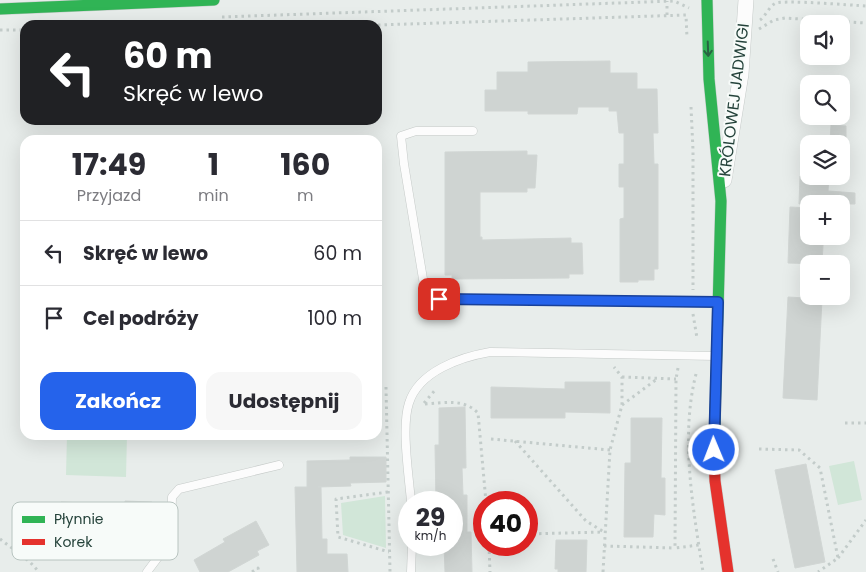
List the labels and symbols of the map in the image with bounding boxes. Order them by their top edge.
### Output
street label: KRÓLOWEJ JADWIGI [713,22,755,178]
one-way arrow [704,40,713,56]
pin [418,278,460,320]
position arrow [687,423,739,475]
speed limit sign: 40 [473,491,538,556]
legend [12,502,178,560]
text: Płynnie [54,509,104,529]
text: Korek [54,532,93,552]

